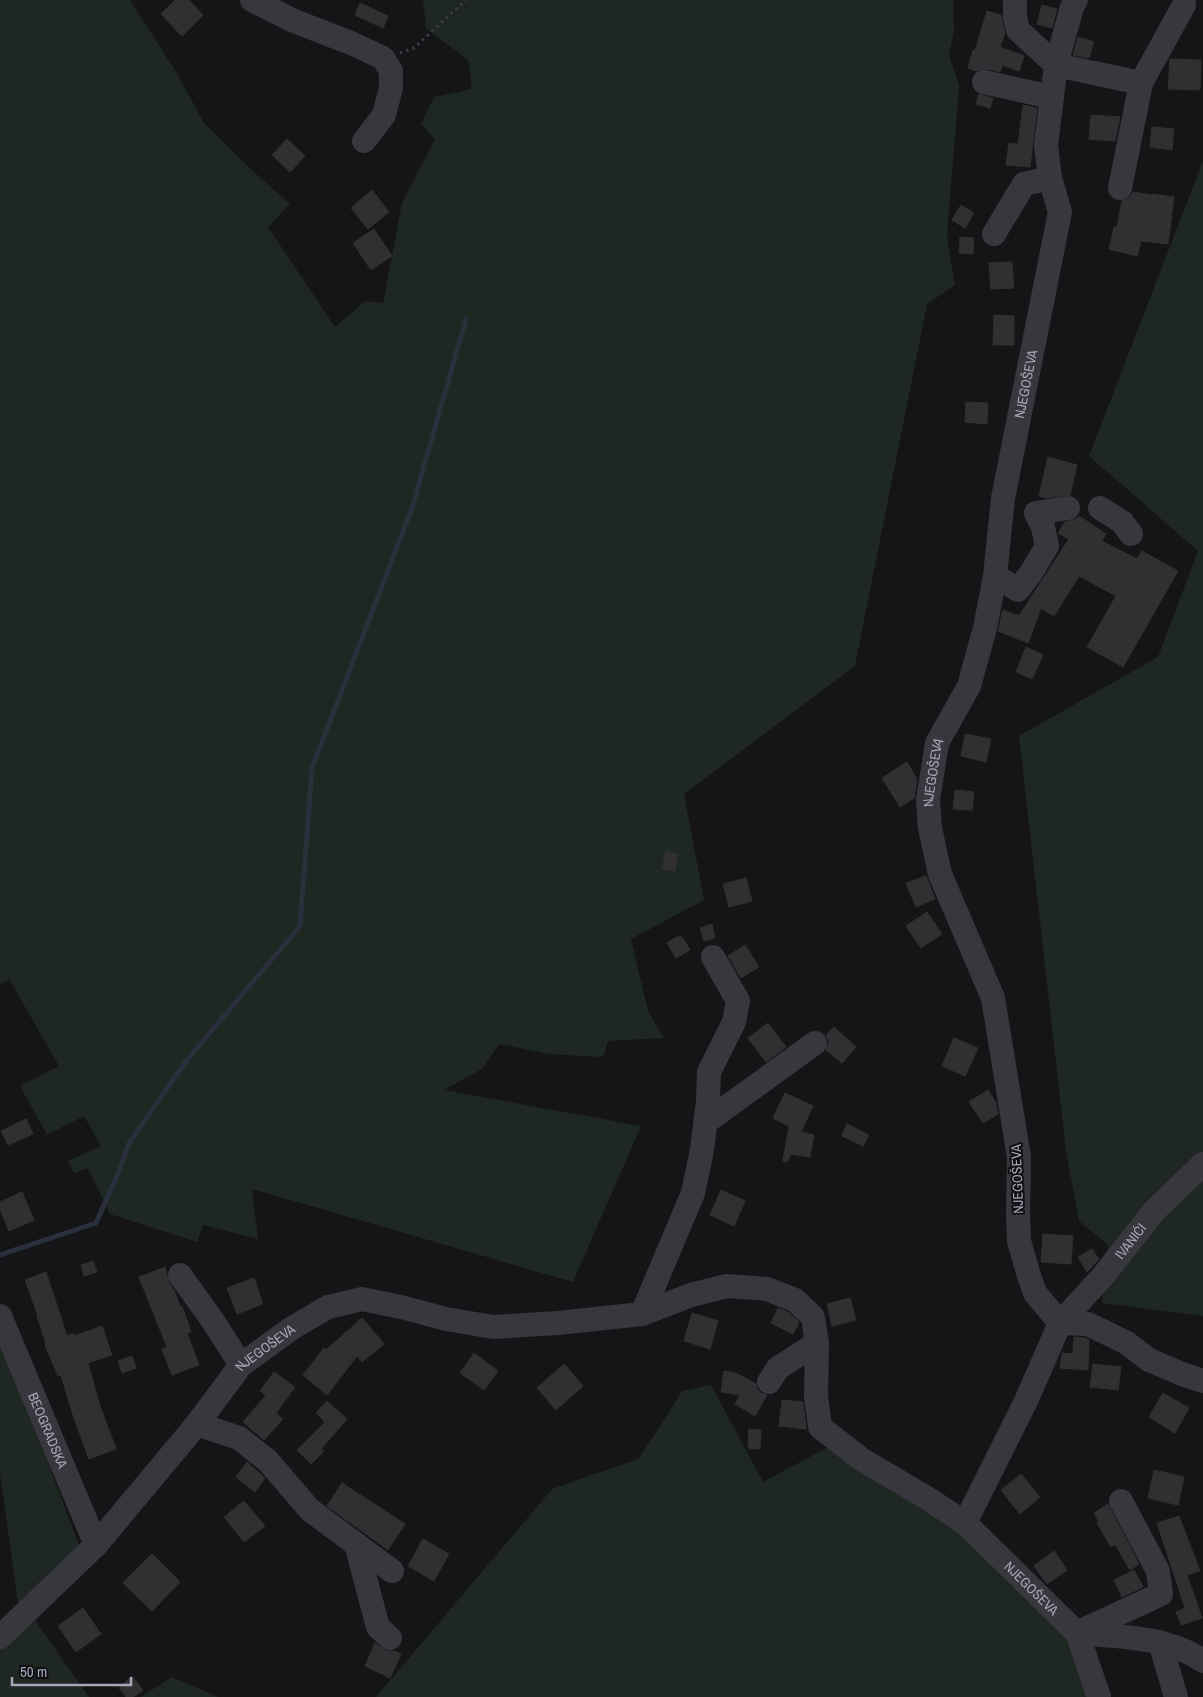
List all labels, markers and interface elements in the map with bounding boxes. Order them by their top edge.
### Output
street label: NJEGOŠEVA [1010,348,1041,420]
street label: NJEGOŠEVA [919,734,947,807]
street label: NJEGOŠEVA [1007,1144,1027,1214]
street label: IVANIĆI [1111,1220,1150,1263]
street label: NJEGOŠEVA [231,1320,299,1374]
street label: BEOGRADSKA [24,1390,72,1471]
street label: NJEGOŠEVA [1000,1558,1063,1619]
scale bar [12,1654,131,1686]
text: 50 m [20,1661,47,1682]

